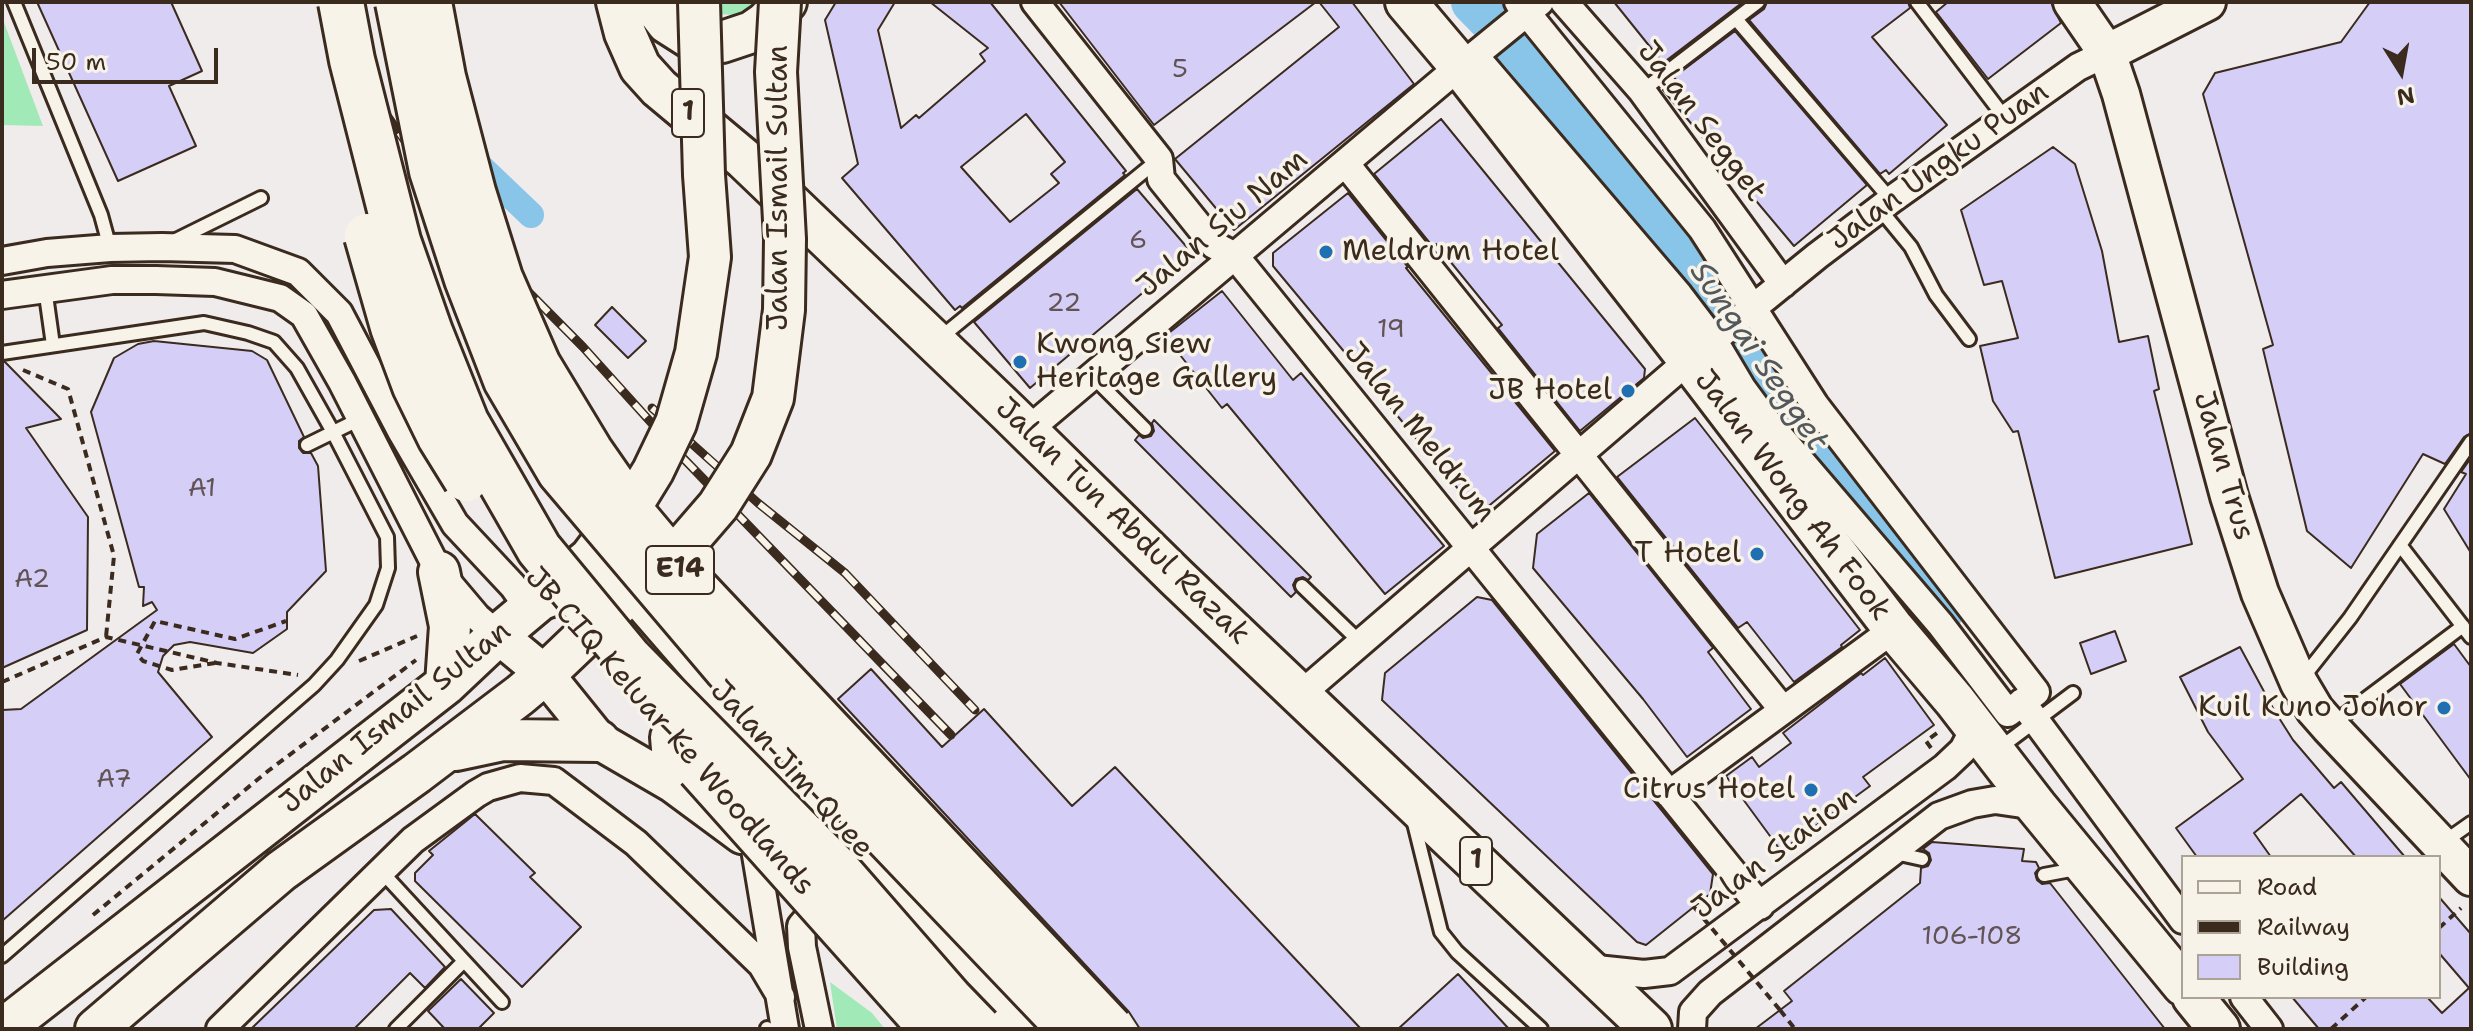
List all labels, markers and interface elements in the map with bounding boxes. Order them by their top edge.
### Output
scale bar [36,32,222,82]
north arrow [2361,32,2441,112]
street label: Jalan Segget [1629,35,1773,209]
street label: Jalan Ismail Sultan [761,45,797,331]
text: 50 m [46,46,106,78]
house number: 5 [1172,54,1188,86]
street label: Jalan Ungku Puan [1822,75,2056,259]
text: N [2394,80,2417,112]
road number: 1 [672,89,704,137]
street label: Jalan Siu Nam [1130,142,1316,306]
house number: 6 [1129,225,1147,257]
place label: Meldrum Hotel [1342,234,1559,270]
marker: Meldrum Hotel [1317,243,1335,261]
water label: Sungai Segget [1680,255,1836,459]
house number: 22 [1046,288,1082,320]
house number: 19 [1377,314,1405,346]
place label: Kwong Siew Heritage Gallery [1036,327,1277,398]
street label: Jalan Meldrum [1335,336,1503,530]
marker: Kwong Siew Heritage Gallery [1011,353,1029,371]
street label: Jalan Wong Ah Fook [1686,364,1898,628]
place label: JB Hotel [1488,373,1612,409]
marker: JB Hotel [1619,382,1637,400]
street label: Jalan Trus [2185,387,2261,545]
street label: Jalan Tun Abdul Razak [987,391,1257,653]
house number: A1 [188,473,216,505]
place label: T Hotel [1635,536,1741,572]
marker: T Hotel [1748,545,1766,563]
road number: E14 [646,546,714,594]
street label: JB CIQ Keluar Ke Woodlands [517,560,821,904]
house number: A2 [14,564,50,596]
street label: Jalan Ismail Sultan [273,614,519,822]
street label: Jalan Jim Quee [702,674,880,866]
place label: Kuil Kuno Johor [2198,690,2428,726]
marker: Kuil Kuno Johor [2435,699,2453,717]
house number: A7 [96,764,132,796]
place label: Citrus Hotel [1623,772,1795,808]
street label: Jalan Station [1686,780,1864,928]
marker: Citrus Hotel [1802,781,1820,799]
road number: 1 [1460,837,1492,885]
legend [2181,855,2441,999]
text: Road [2257,871,2317,903]
text: Railway [2257,911,2350,943]
house number: 106-108 [1922,921,2022,953]
text: Building [2257,951,2349,983]

